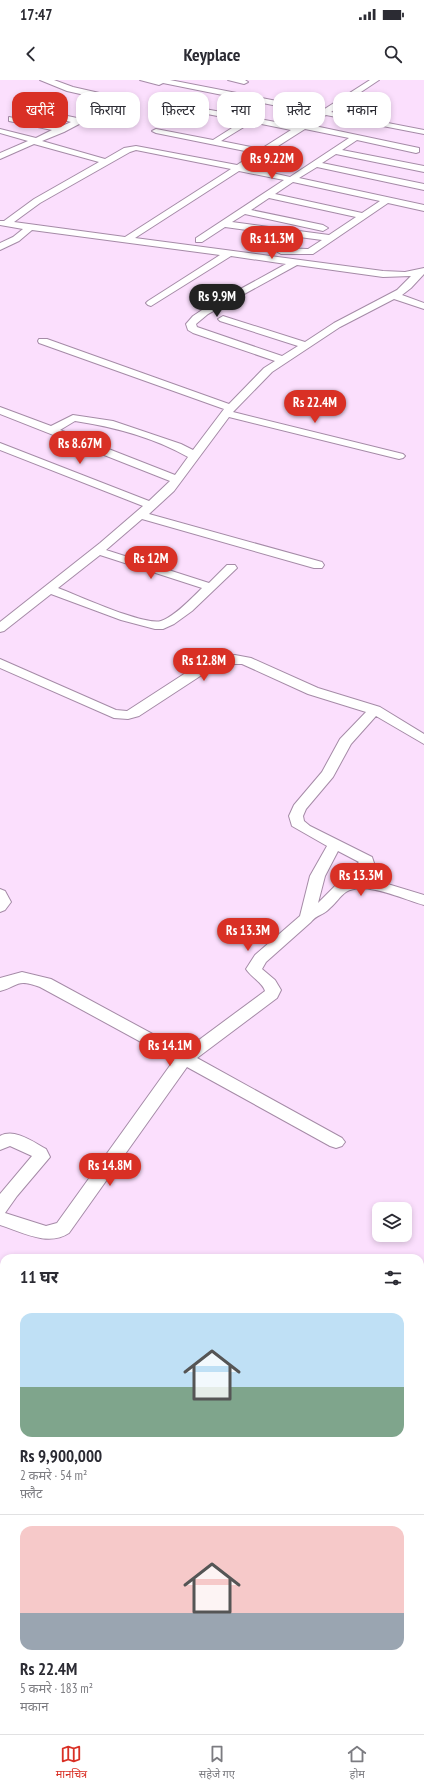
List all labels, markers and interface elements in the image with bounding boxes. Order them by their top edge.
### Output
text: 17:47 [20,5,52,24]
icon: back [20,43,42,65]
text: Keyplace [184,43,240,66]
icon: search [382,43,404,65]
chip: खरीदें [12,92,68,128]
chip: किराया [76,92,140,128]
chip: फ़िल्टर [148,92,209,128]
chip: नया [217,92,265,128]
chip: फ़्लैट [273,92,325,128]
chip: मकान [333,92,391,128]
pin: Rs 9.22M [231,146,313,180]
text: Rs 9.22M [250,150,294,167]
pin: Rs 11.3M [231,226,313,260]
text: Rs 11.3M [250,230,294,247]
pin: Rs 9.9M [180,284,254,318]
text: Rs 9.9M [198,288,236,305]
pin: Rs 22.4M [274,390,356,424]
text: Rs 22.4M [293,394,337,411]
pin: Rs 8.67M [39,431,121,465]
text: Rs 8.67M [58,435,102,452]
pin: Rs 12M [118,546,184,580]
text: Rs 12M [134,550,168,567]
pin: Rs 12.8M [163,648,245,682]
text: Rs 12.8M [182,652,226,669]
pin: Rs 13.3M [320,863,402,897]
text: Rs 13.3M [339,867,383,884]
pin: Rs 13.3M [207,918,289,952]
text: Rs 13.3M [226,922,270,939]
pin: Rs 14.1M [129,1033,211,1067]
text: Rs 14.1M [148,1037,192,1054]
pin: Rs 14.8M [69,1153,151,1187]
text: Rs 14.8M [88,1157,132,1174]
map controls [372,1202,412,1242]
button: layers [372,1202,412,1242]
text: 11 घर [20,1266,58,1288]
icon: filters [382,1267,404,1289]
icon: home [176,1339,248,1411]
text: Rs 9,900,000 [20,1445,102,1467]
text: 2 कमरे · 54 m² [20,1467,87,1484]
text: फ़्लैट [20,1485,43,1502]
icon: home [176,1552,248,1624]
text: Rs 22.4M [20,1658,77,1680]
text: 5 कमरे · 183 m² [20,1680,93,1697]
text: मकान [20,1698,48,1715]
tab: मानचित्र [56,1743,87,1782]
tab: सहेजे गए [199,1743,235,1782]
tab: होम [346,1743,368,1782]

